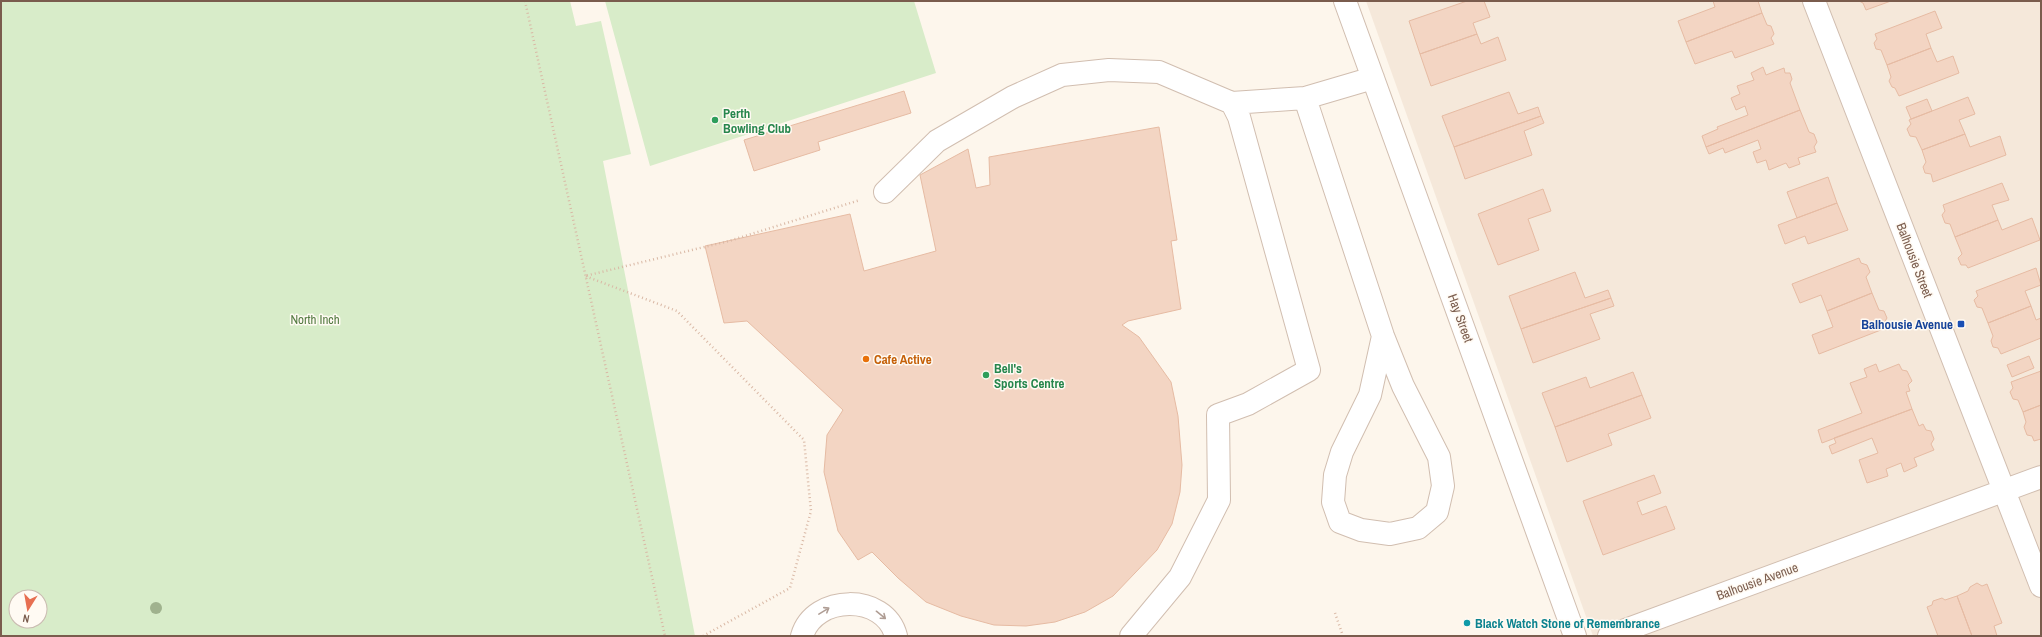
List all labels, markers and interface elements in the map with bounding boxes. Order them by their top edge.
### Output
place label: Perth Bowling Club [723,105,791,137]
marker: Perth Bowling Club [710,115,720,125]
street label: Balhousie Street [1892,220,1937,300]
street label: Hay Street [1444,292,1477,345]
park label: North Inch [290,311,340,328]
place label: Balhousie Avenue [1861,316,1953,333]
marker: Balhousie Avenue [1956,319,1966,329]
place label: Cafe Active [874,351,932,368]
marker: Cafe Active [861,354,871,364]
place label: Bell's Sports Centre [994,360,1065,392]
marker: Bell's Sports Centre [981,370,991,380]
street label: Balhousie Avenue [1714,559,1800,604]
north arrow [8,589,48,629]
one-way arrow [819,606,830,615]
one-way arrow [876,610,886,619]
text: N [22,611,31,626]
place label: Black Watch Stone of Remembrance [1475,615,1660,632]
marker: Black Watch Stone of Remembrance [1462,618,1472,628]

